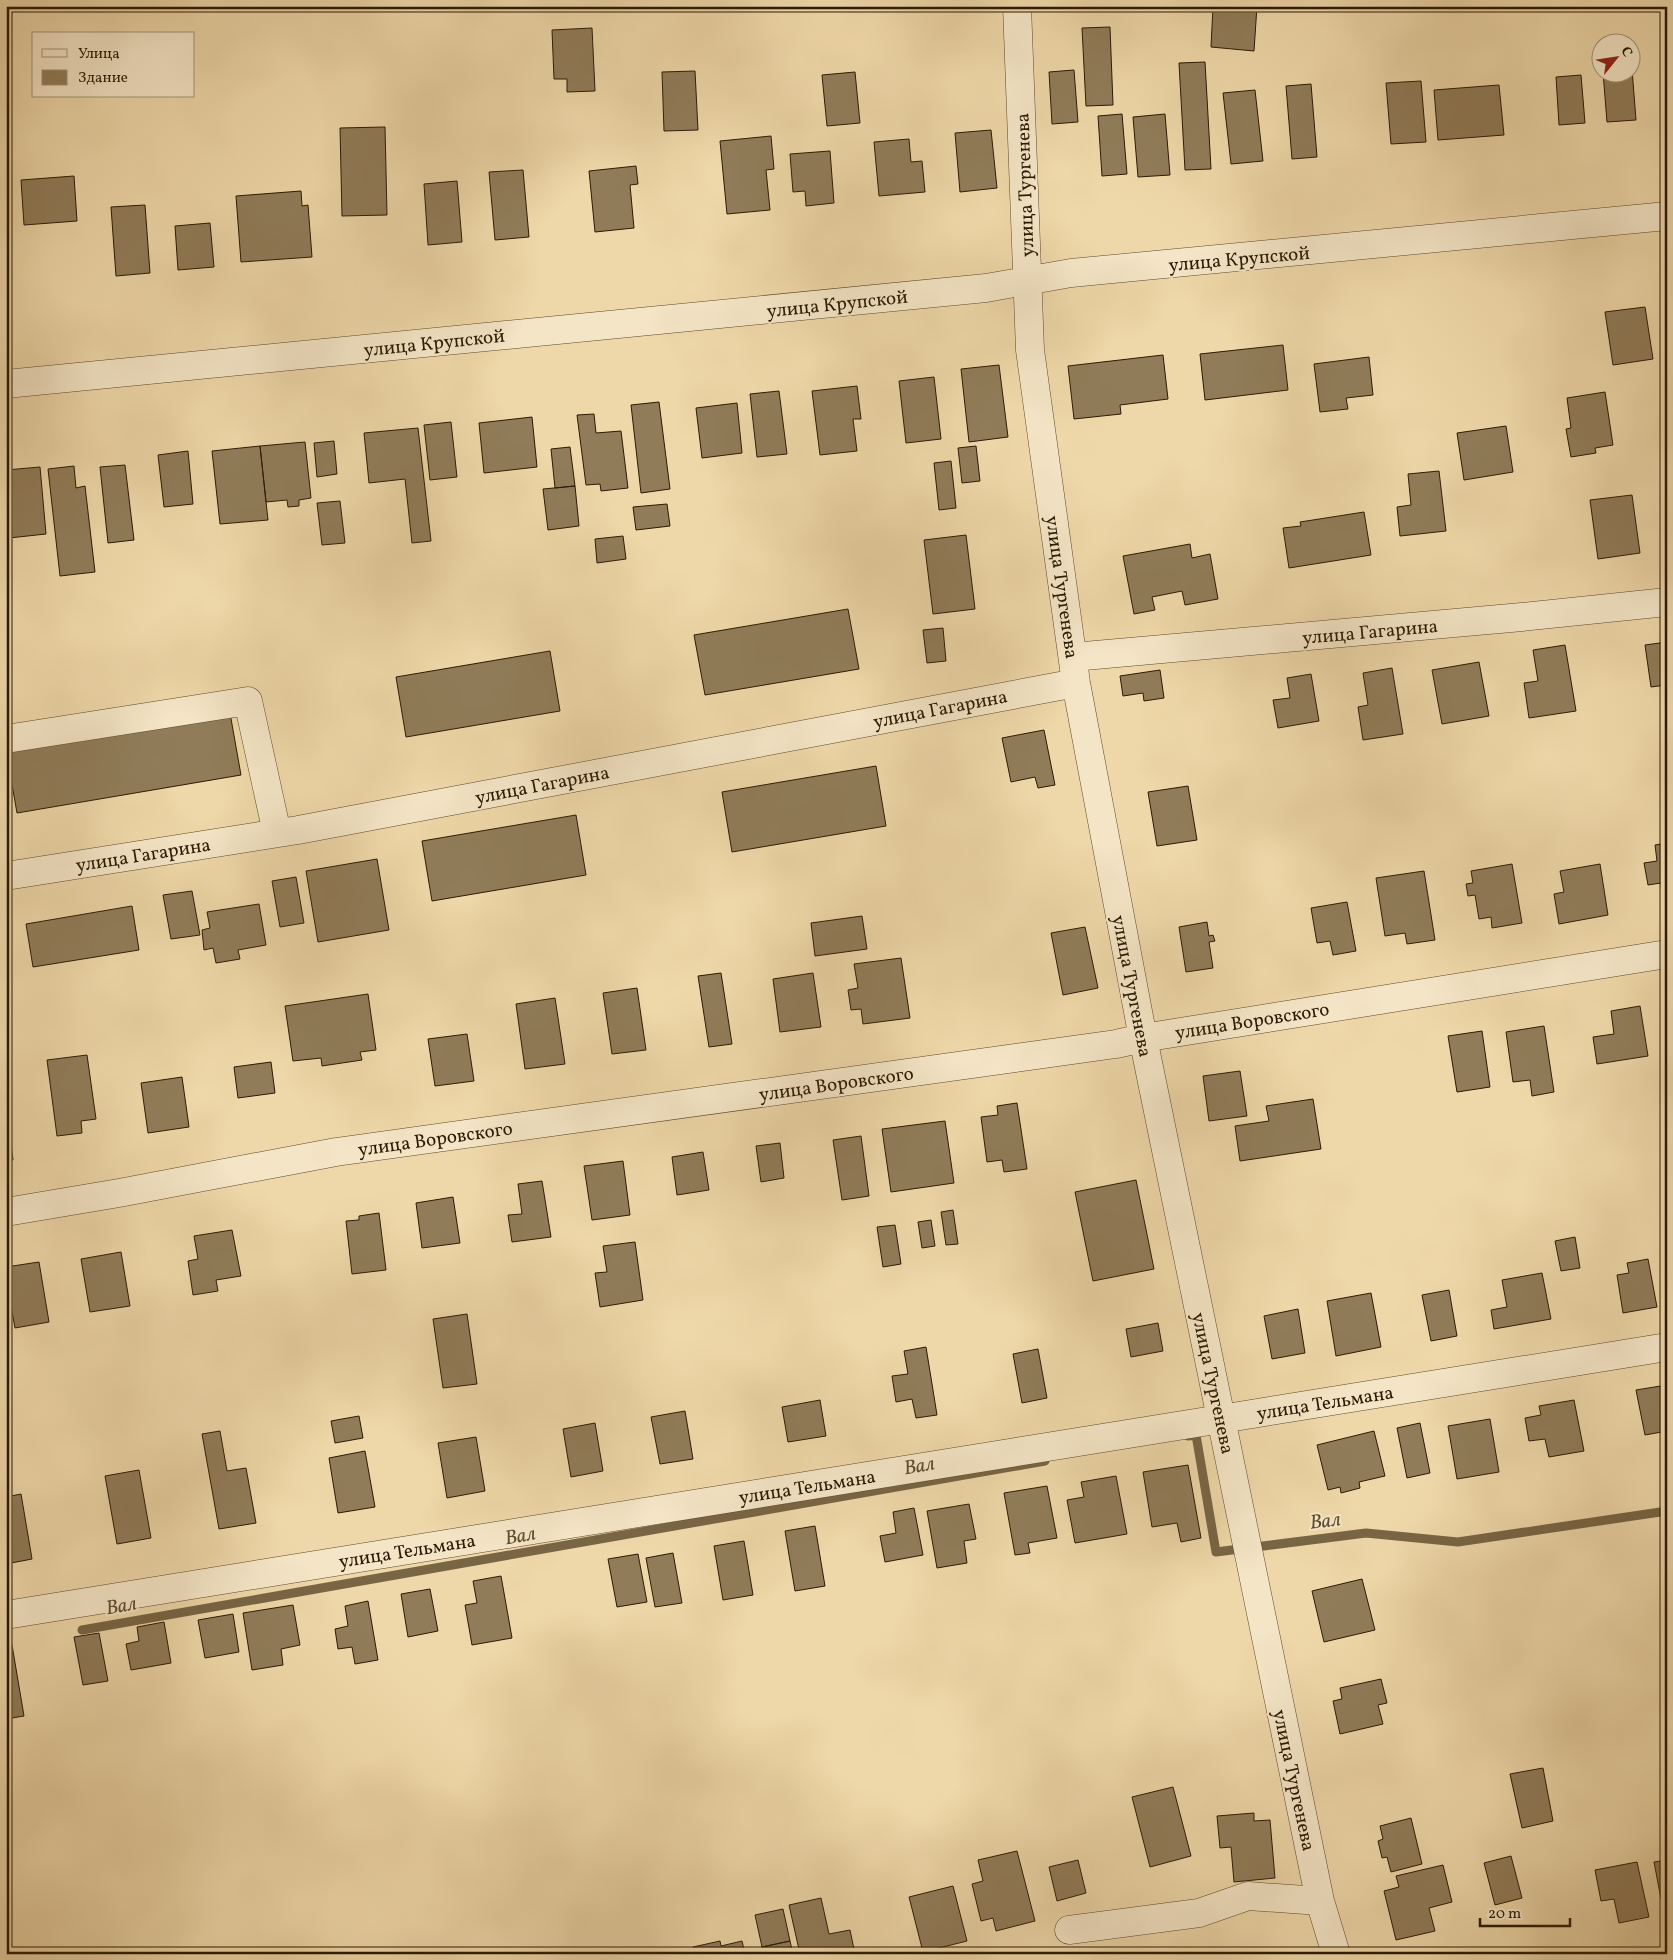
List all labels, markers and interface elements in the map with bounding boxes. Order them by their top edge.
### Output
legend [32,32,195,98]
north arrow [1590,32,1640,82]
text: Улица [78,44,120,65]
text: С [1615,44,1636,61]
text: Здание [78,68,128,89]
street label: улица Тургенева [1010,112,1042,257]
street label: улица Крупской [1167,241,1311,279]
street label: улица Крупской [765,285,909,325]
street label: улица Крупской [362,324,506,364]
street label: улица Тургенева [1038,514,1084,661]
street label: улица Гагарина [1301,614,1439,652]
street label: улица Гагарина [871,684,1010,736]
street label: улица Гагарина [473,760,612,812]
street label: улица Гагарина [74,832,213,879]
street label: улица Тургенева [1105,913,1158,1060]
street label: улица Воровского [1173,997,1331,1047]
street label: улица Воровского [757,1061,915,1109]
street label: улица Воровского [356,1116,514,1164]
street label: улица Тургенева [1184,1310,1240,1457]
street label: улица Тельмана [1255,1380,1396,1428]
water label: Вал [902,1450,937,1483]
street label: улица Тельмана [737,1464,878,1512]
water label: Вал [1308,1506,1342,1538]
water label: Вал [503,1520,538,1553]
street label: улица Тельмана [337,1528,478,1576]
water label: Вал [104,1590,139,1623]
street label: улица Тургенева [1265,1707,1321,1854]
scale bar [1480,1895,1570,1927]
text: 20 m [1488,1904,1521,1925]

